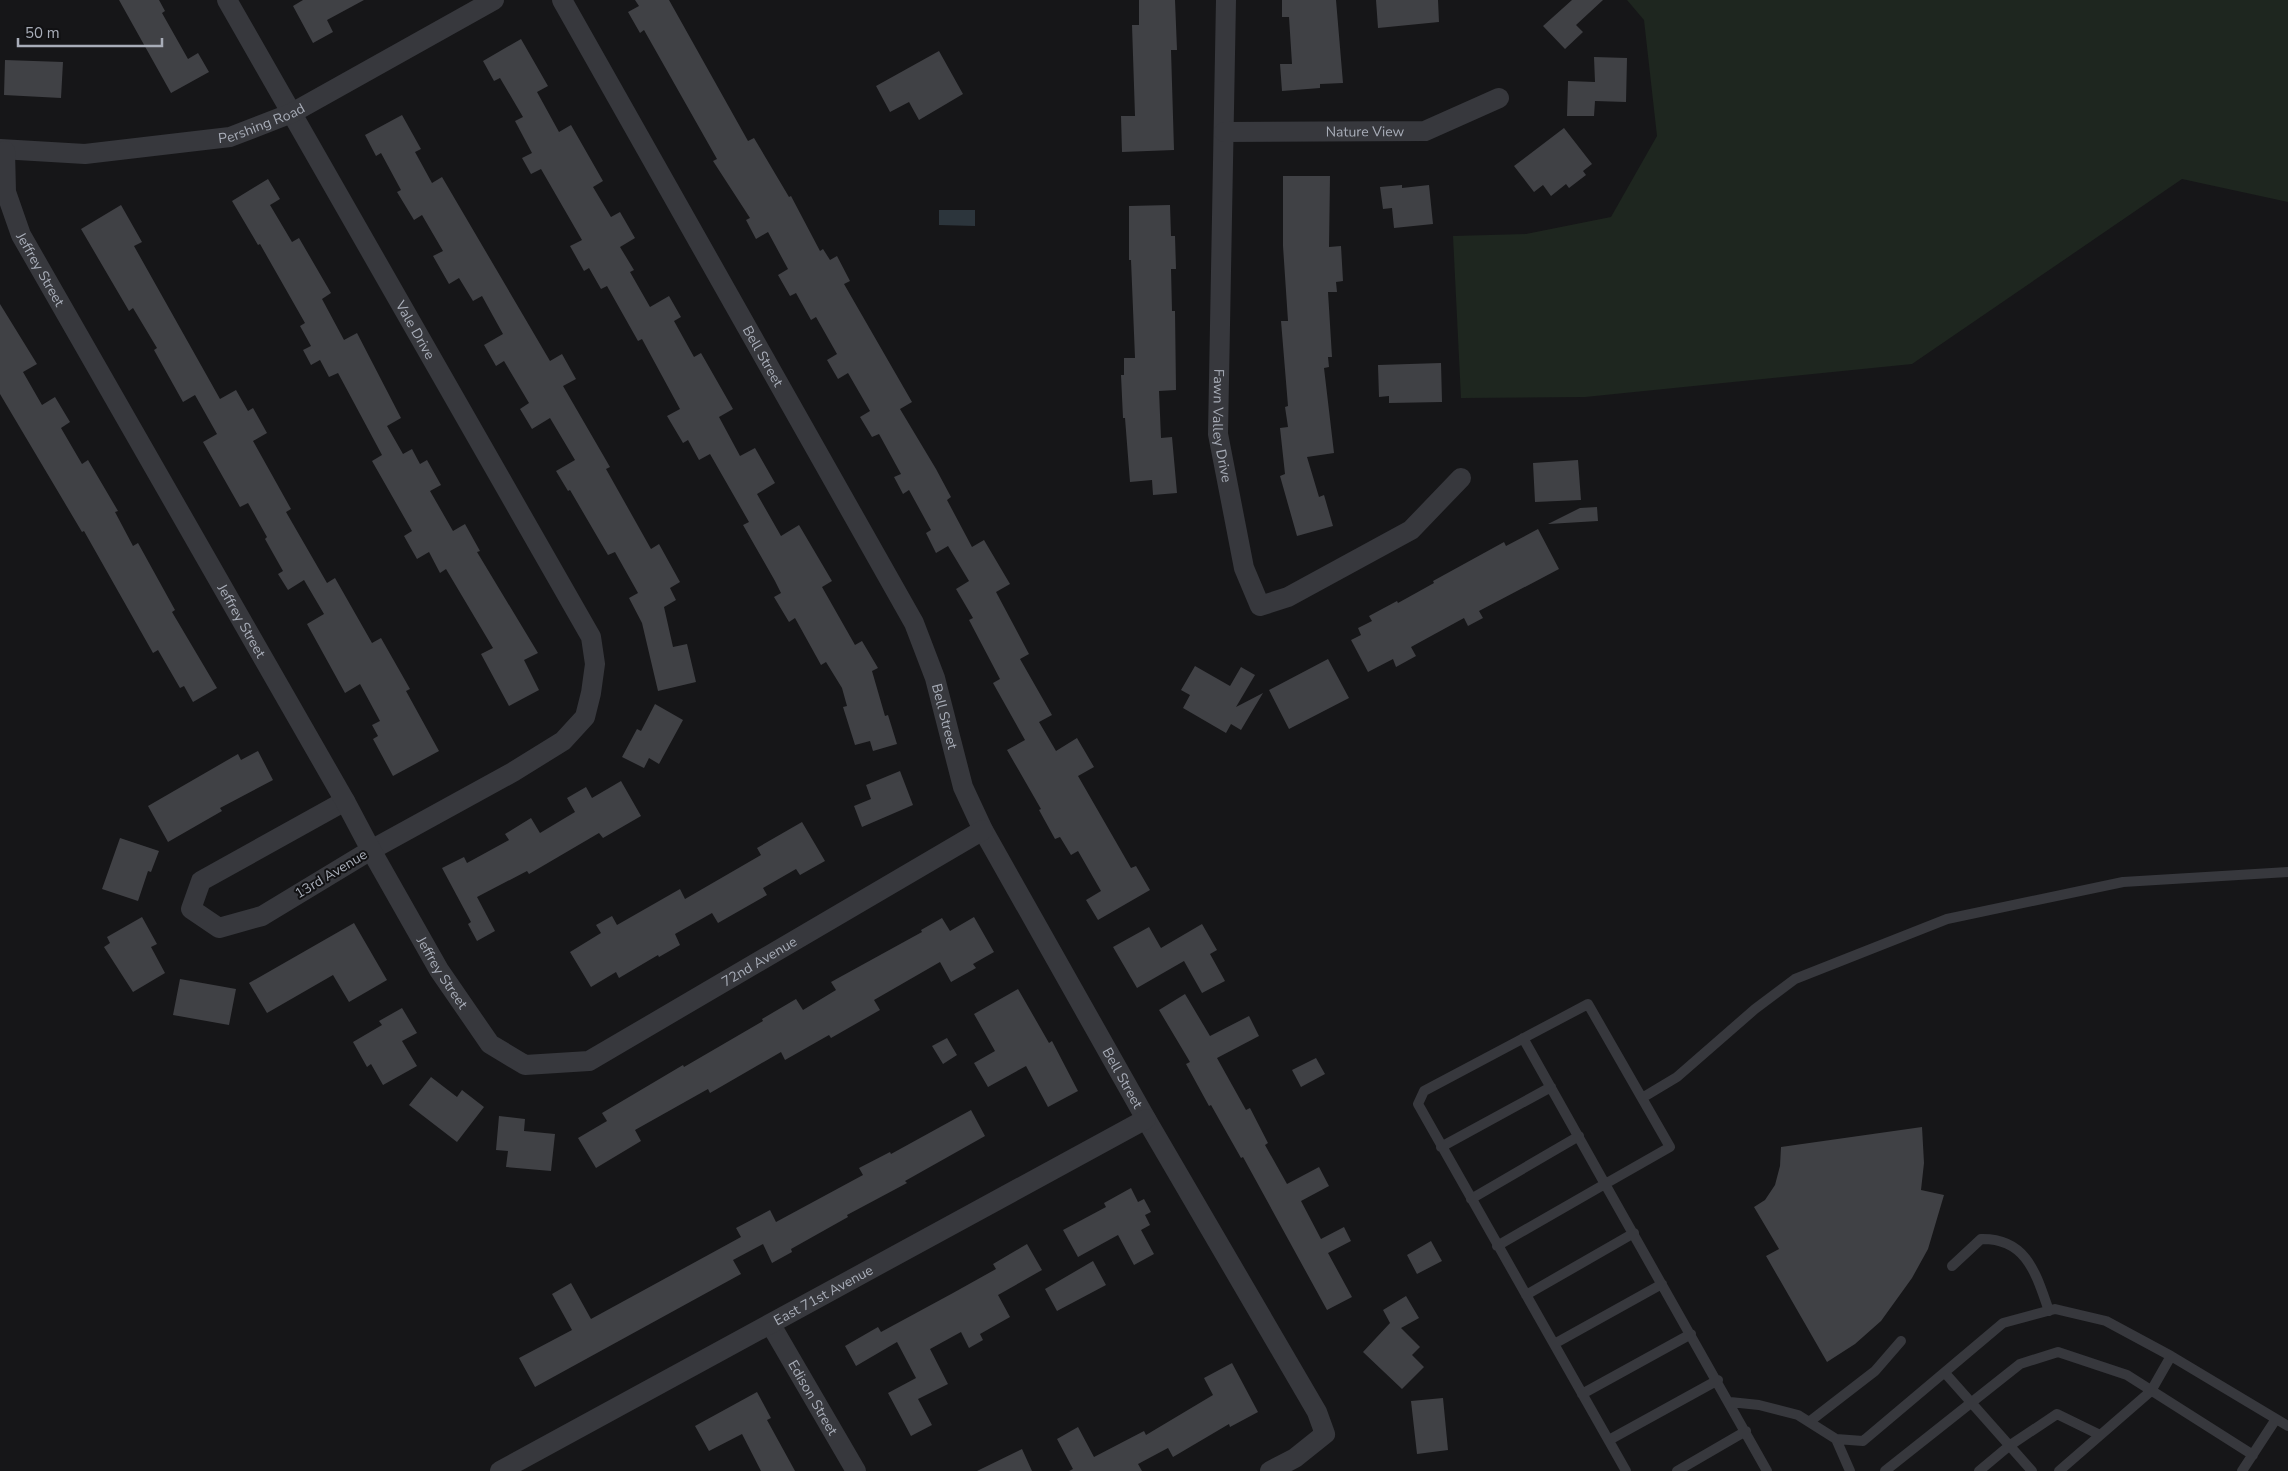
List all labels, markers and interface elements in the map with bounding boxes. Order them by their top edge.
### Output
scale bar [18,15,161,47]
text: 50 m [25,23,60,43]
street label: Pershing Road [217,98,308,148]
street label: Nature View [1326,122,1405,141]
street label: Jeffrey Street [11,228,69,310]
street label: Vale Drive [391,296,440,363]
street label: Bell Street [738,322,788,390]
street label: Fawn Valley Drive [1208,369,1237,484]
street label: Jeffrey Street [213,579,271,661]
street label: Bell Street [927,681,962,751]
street label: 13rd Avenue [291,845,371,903]
street label: Jeffrey Street [412,932,472,1013]
street label: 72nd Avenue [718,932,800,991]
street label: Bell Street [1098,1044,1148,1112]
street label: East 71st Avenue [770,1260,876,1330]
street label: Edison Street [784,1357,843,1439]

